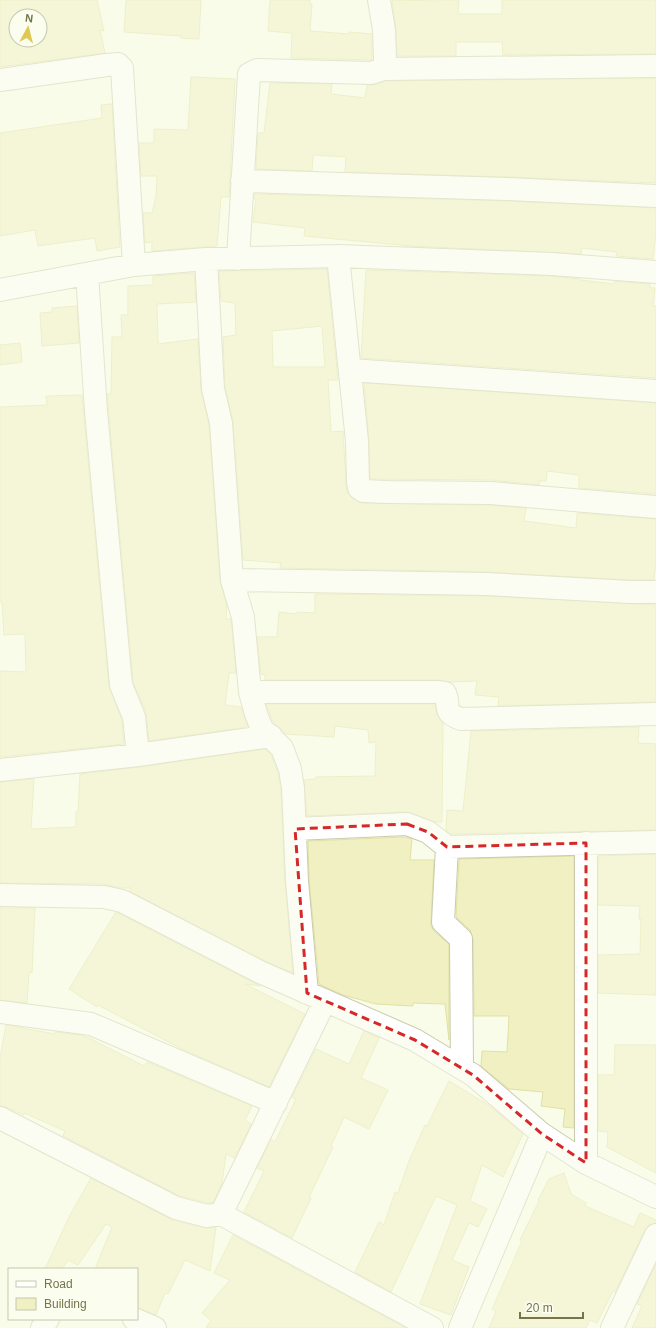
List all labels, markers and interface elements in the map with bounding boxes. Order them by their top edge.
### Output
north arrow [8,8,48,48]
text: N [25,12,34,25]
legend [8,1268,138,1320]
text: Road [44,1277,73,1291]
scale bar [520,1294,583,1320]
text: Building [44,1297,87,1311]
text: 20 m [526,1301,553,1315]

